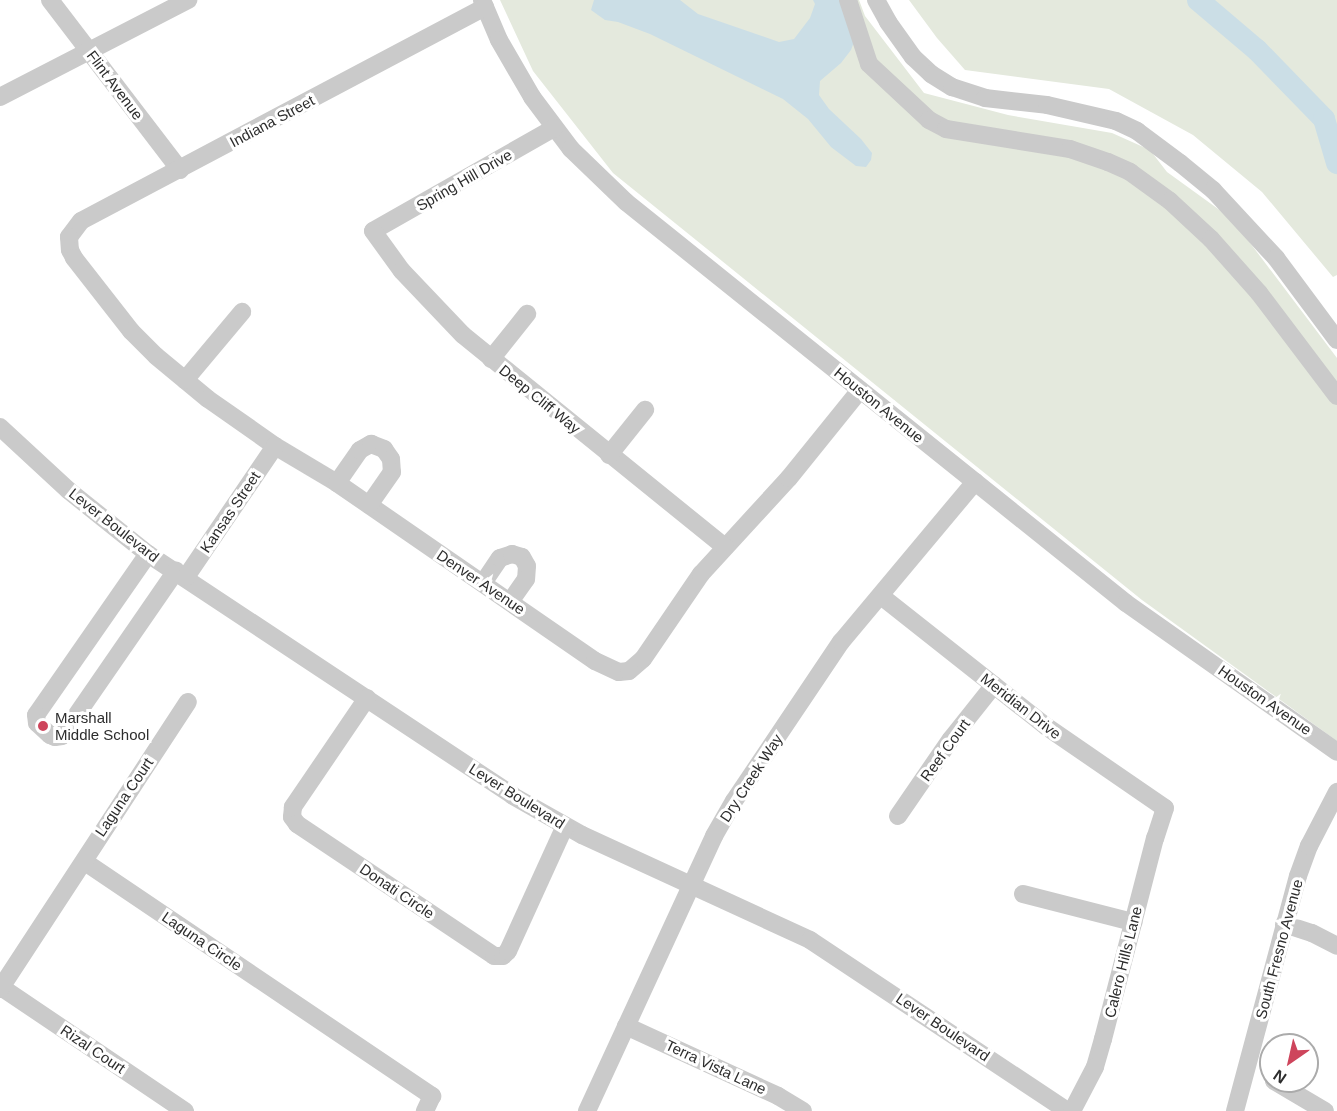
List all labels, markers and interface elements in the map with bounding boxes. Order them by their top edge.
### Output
street label: Flint Avenue [83,46,147,124]
street label: Indiana Street [227,91,317,151]
street label: Spring Hill Drive [413,145,515,215]
street label: Deep Cliff Way [496,361,584,437]
street label: Houston Avenue [830,363,928,447]
street label: Kansas Street [196,468,264,556]
street label: Lever Boulevard [65,484,163,566]
street label: Denver Avenue [433,546,529,618]
street label: Houston Avenue [1215,661,1315,739]
street label: Meridian Drive [977,669,1065,743]
place label: Marshall Middle School [55,708,149,743]
street label: Reef Court [916,715,974,785]
marker: Marshall Middle School [36,719,50,733]
street label: Dry Creek Way [716,731,786,825]
street label: Laguna Court [91,754,157,840]
street label: Lever Boulevard [466,759,568,833]
street label: Donati Circle [356,860,438,922]
street label: South Fresno Avenue [1252,877,1306,1021]
street label: Calero Hills Lane [1100,904,1146,1020]
street label: Laguna Circle [159,908,245,974]
street label: Lever Boulevard [893,989,993,1065]
street label: Rizal Court [57,1021,129,1077]
north arrow [1259,1033,1319,1093]
street label: Terra Vista Lane [663,1036,769,1098]
text: N [1270,1066,1289,1087]

